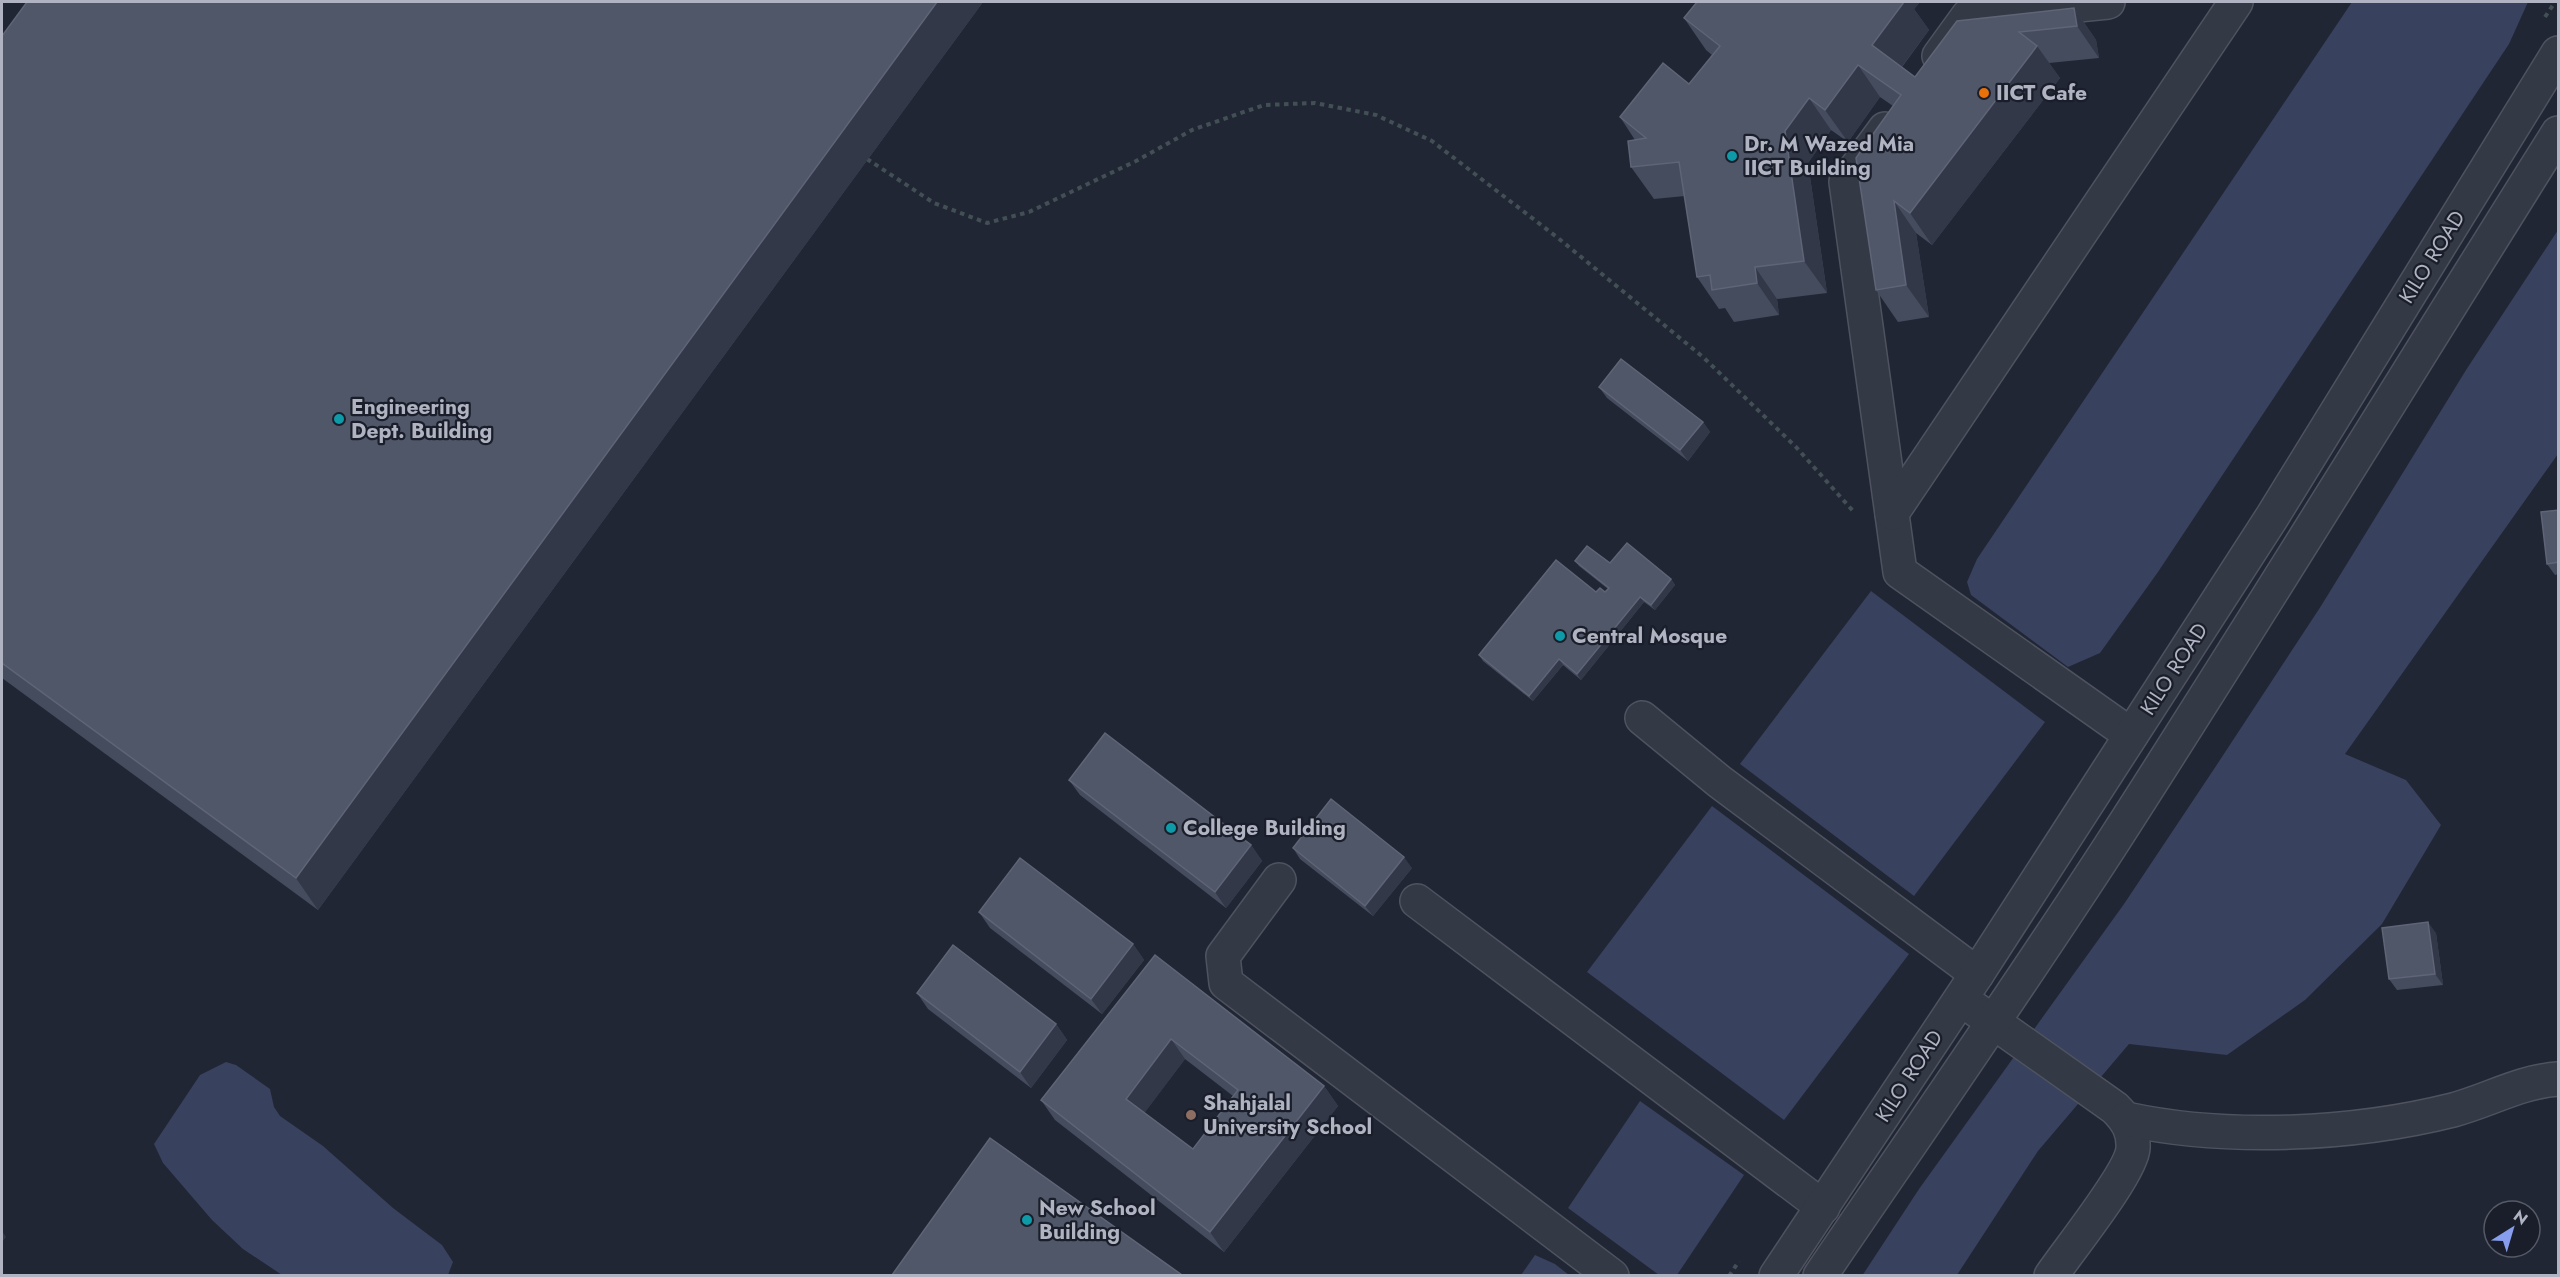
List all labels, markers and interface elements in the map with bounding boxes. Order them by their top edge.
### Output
place label: IICT Cafe [1996,78,2087,108]
marker: IICT Cafe [1977,86,1991,100]
place label: Dr. M Wazed Mia IICT Building [1744,129,1914,183]
marker: Dr. M Wazed Mia IICT Building [1725,149,1739,163]
street label: KILO ROAD [2392,205,2472,309]
place label: Engineering Dept. Building [351,392,492,446]
marker: Engineering Dept. Building [332,412,346,426]
street label: KILO ROAD [2133,617,2215,721]
place label: Central Mosque [1572,621,1727,651]
marker: Central Mosque [1553,629,1567,643]
place label: College Building [1183,813,1346,843]
marker: College Building [1164,821,1178,835]
street label: KILO ROAD [1868,1024,1950,1128]
place label: Shahjalal University School [1203,1088,1372,1142]
marker: Shahjalal University School [1184,1108,1198,1122]
place label: New School Building [1039,1193,1156,1247]
north arrow [2482,1199,2542,1259]
text: N [2509,1204,2533,1230]
marker: New School Building [1020,1213,1034,1227]

